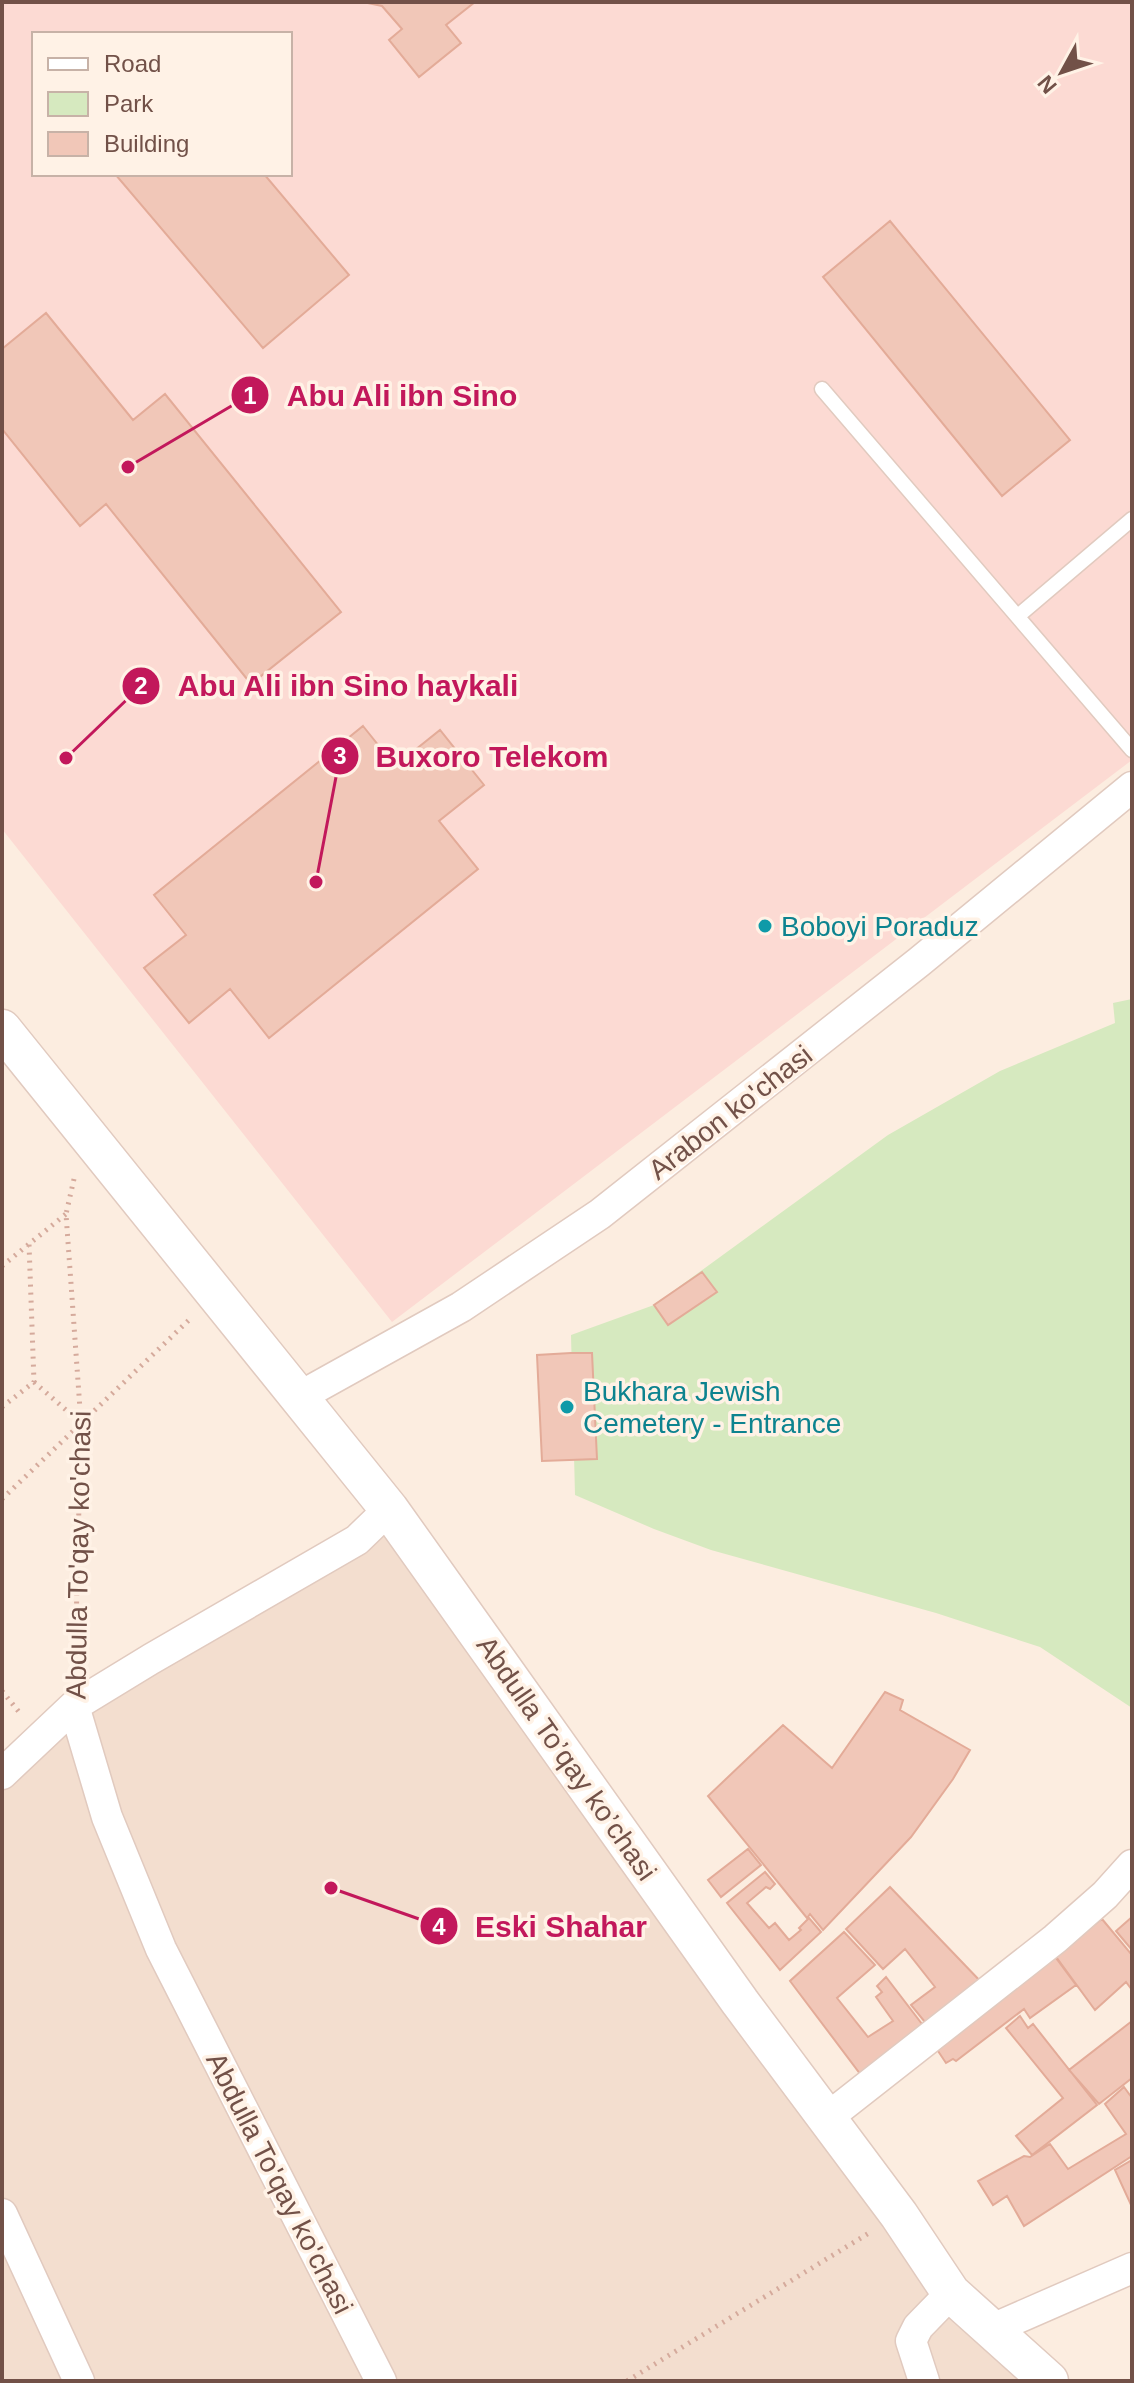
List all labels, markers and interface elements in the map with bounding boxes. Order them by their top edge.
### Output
legend [32,32,292,176]
north arrow [1022,32,1102,112]
text: Road [104,50,161,77]
text: N [1032,70,1062,99]
text: Park [104,90,154,117]
text: Building [104,130,189,157]
callout: Abu Ali ibn Sino [230,368,534,422]
text: Abu Ali ibn Sino [287,379,517,412]
text: 1 [243,382,257,409]
callout: Abu Ali ibn Sino haykali [121,659,535,713]
text: Abu Ali ibn Sino haykali [178,669,518,702]
text: 2 [134,672,148,699]
callout: Buxoro Telekom [320,729,625,783]
text: Buxoro Telekom [376,740,608,773]
text: 3 [333,742,347,769]
place label: Boboyi Poraduz [781,911,979,942]
marker: Boboyi Poraduz [756,917,774,935]
street label: Arabon ko'chasi [643,1039,818,1186]
place label: Bukhara Jewish Cemetery - Entrance [583,1376,841,1439]
marker: Bukhara Jewish Cemetery - Entrance [558,1398,576,1416]
street label: Abdulla To'qay ko'chasi [60,1410,97,1700]
street label: Abdulla To’qay ko’chasi [471,1630,663,1886]
callout: Eski Shahar [419,1899,663,1953]
text: Eski Shahar [475,1910,647,1943]
text: 4 [432,1913,446,1940]
street label: Abdulla To'qay ko'chasi [200,2048,359,2319]

